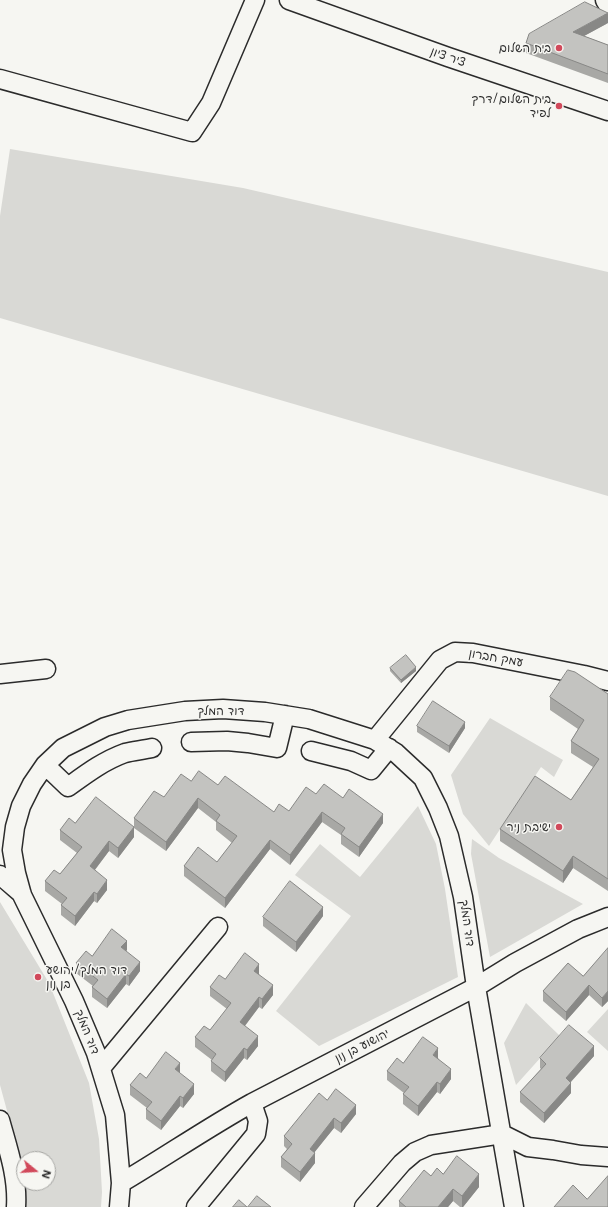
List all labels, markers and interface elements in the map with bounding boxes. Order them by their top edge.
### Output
place label: בית השלום [499,41,551,55]
marker: בית השלום [554,43,564,53]
street label: ציר ציון [428,44,468,70]
place label: בית השלום/דרך לפיד [472,92,551,120]
marker: בית השלום/דרך לפיד [554,101,564,111]
street label: עמק חברון [468,646,524,670]
street label: דוד המלך [197,704,245,718]
place label: ישיבת ניר [507,820,551,834]
marker: ישיבת ניר [554,822,564,832]
street label: דוד המלך [457,899,477,947]
place label: דוד המלך/יהושע בן נון [46,963,127,991]
marker: דוד המלך/יהושע בן נון [33,972,43,982]
street label: דוד המלך [71,1007,103,1057]
street label: יהושוע בן נון [332,1026,392,1066]
north arrow [16,1151,56,1191]
text: N [39,1168,55,1181]

